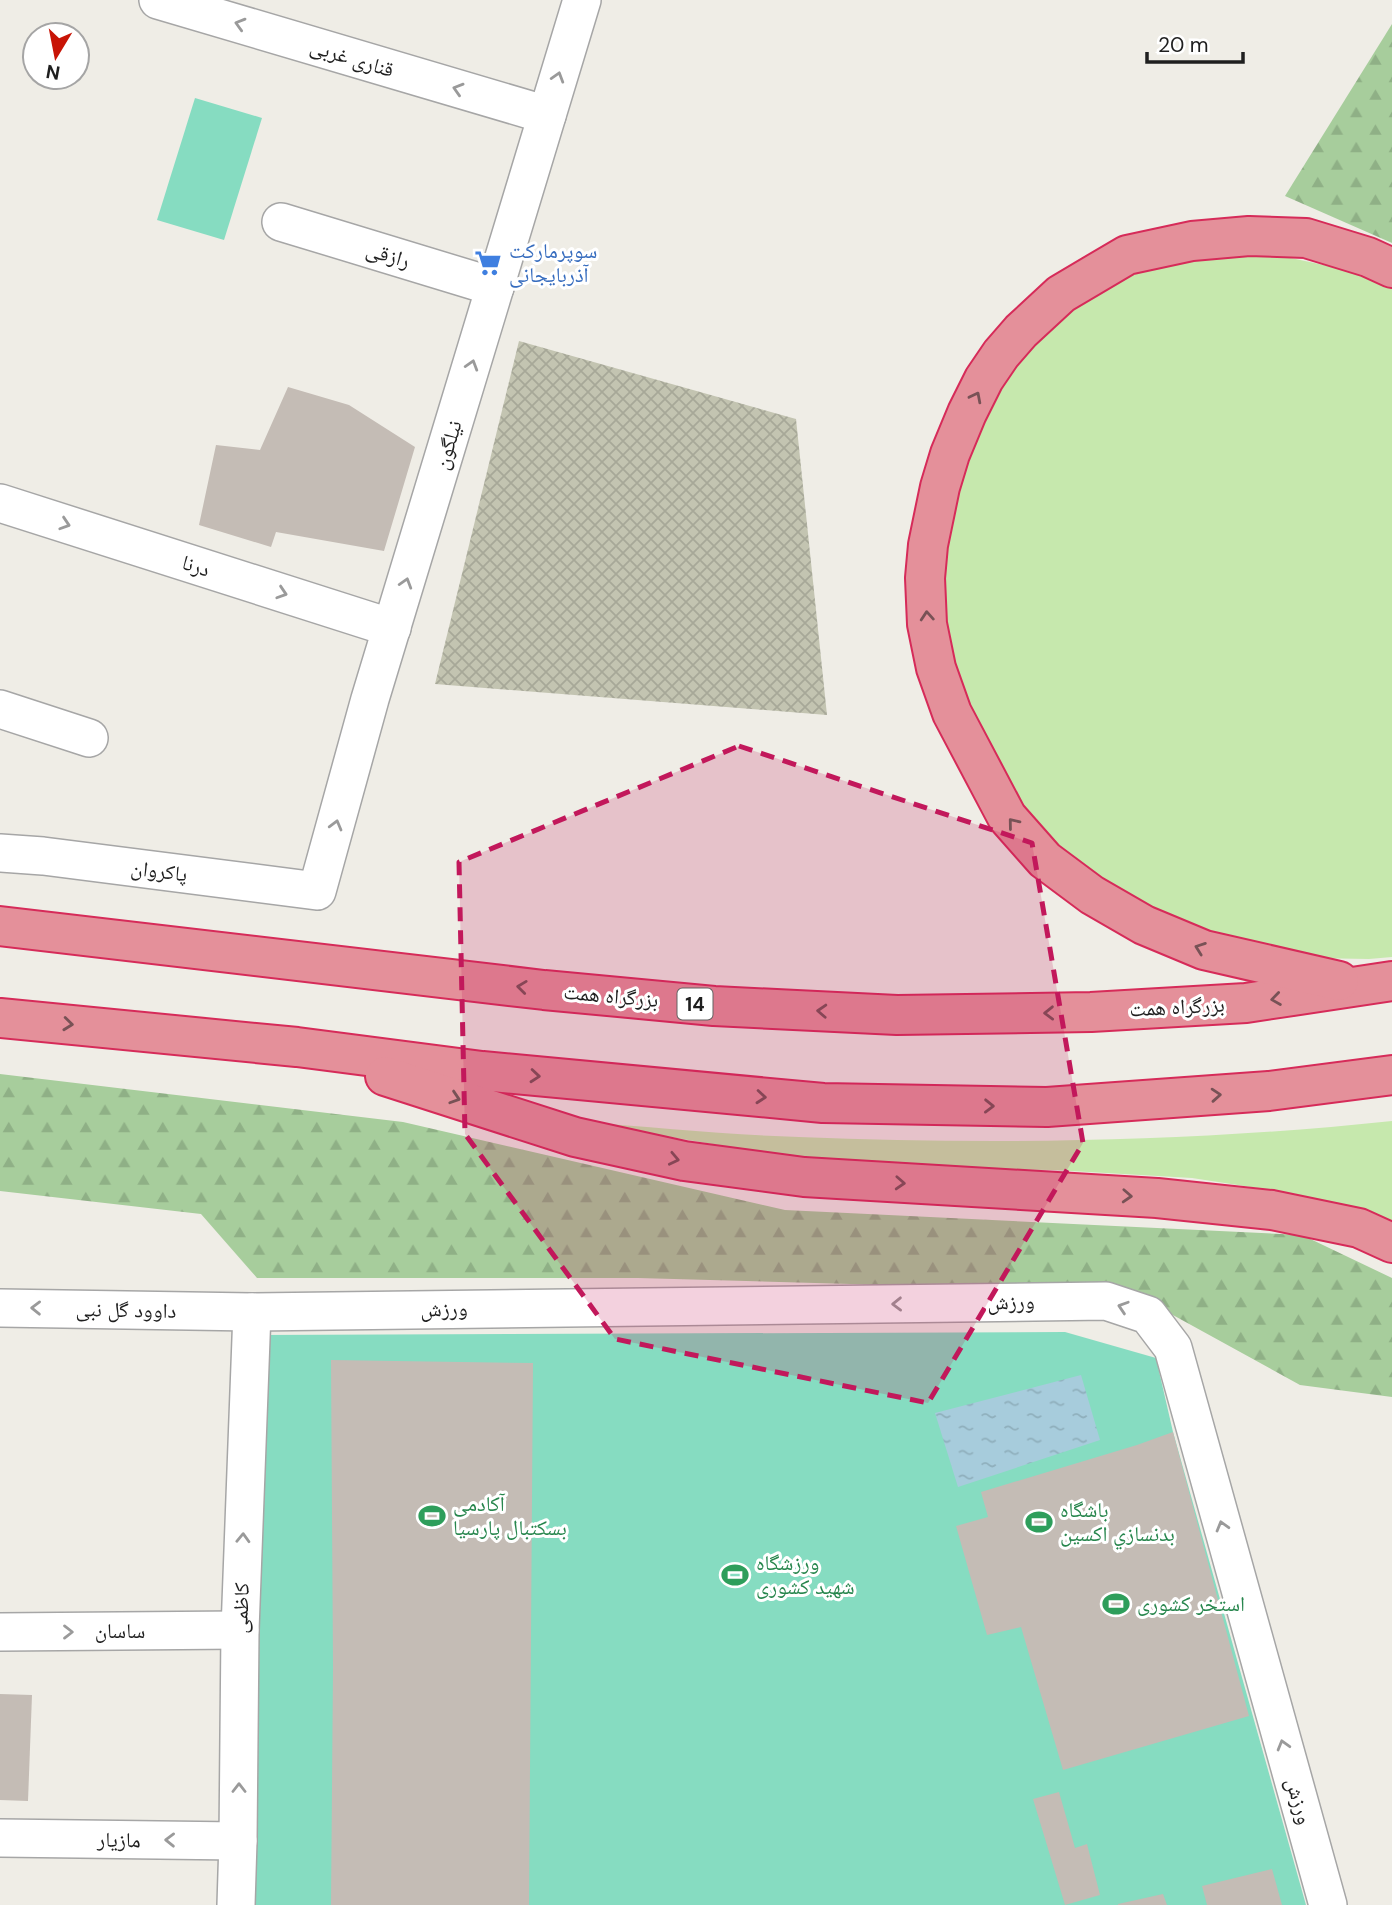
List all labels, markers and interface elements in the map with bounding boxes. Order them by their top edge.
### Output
one-way arrow [234,18,246,33]
north arrow [21,21,91,91]
scale bar [1147,21,1243,65]
text: 20 m [1158,31,1209,59]
street label: قناری غربی [307,32,397,84]
text: N [44,59,62,86]
one-way arrow [550,71,565,83]
one-way arrow [452,82,464,97]
street label: رازقی [363,235,413,275]
place label: سوپرمارکت آذربایجانی [509,237,597,289]
supermarket icon: سوپرمارکت آذربایجانی [473,248,503,278]
one-way arrow [463,359,478,371]
one-way arrow [967,392,981,404]
street label: نیلگون [427,417,469,473]
one-way arrow [58,516,71,530]
street label: درنا [178,548,214,584]
one-way arrow [398,577,413,589]
one-way arrow [275,585,287,599]
one-way arrow [919,610,934,621]
one-way arrow [327,819,342,831]
one-way arrow [1009,819,1022,831]
street label: پاکروان [129,854,189,888]
one-way arrow [1194,942,1206,956]
street label: بزرگراه همت [562,978,660,1014]
one-way arrow [516,980,528,995]
road number: 14 [678,988,712,1020]
street label: بزرگراه همت [1129,991,1225,1023]
one-way arrow [1270,991,1282,1006]
one-way arrow [816,1004,827,1019]
one-way arrow [1043,1005,1054,1020]
one-way arrow [63,1016,74,1031]
one-way arrow [530,1068,541,1083]
one-way arrow [1210,1088,1221,1103]
one-way arrow [756,1089,767,1104]
one-way arrow [449,1090,461,1105]
one-way arrow [983,1098,994,1113]
one-way arrow [668,1151,680,1166]
one-way arrow [895,1175,906,1190]
one-way arrow [1122,1188,1133,1203]
street label: ورزش [987,1288,1035,1316]
street label: داوود گل نبی [75,1295,177,1325]
street label: ورزش [420,1295,468,1323]
one-way arrow [891,1296,902,1311]
one-way arrow [1117,1300,1129,1315]
one-way arrow [31,1301,42,1316]
place label: آکادمی بسکتبال پارسیا [453,1490,567,1542]
place label: باشگاه بدنسازي اكسين [1060,1496,1175,1550]
sports icon: آکادمی بسکتبال پارسیا [417,1501,447,1531]
sports icon: باشگاه بدنسازي اكسين [1024,1507,1054,1537]
one-way arrow [1216,1520,1231,1532]
one-way arrow [236,1532,251,1543]
place label: ورزشگاه شهید کشوری [756,1549,854,1601]
sports icon: ورزشگاه شهید کشوری [720,1560,750,1590]
street label: کاظمی [226,1582,256,1634]
sports icon: استخر کشوری [1101,1589,1131,1619]
place label: استخر کشوری [1137,1590,1245,1618]
street label: ساسان [95,1617,145,1645]
one-way arrow [63,1624,74,1640]
one-way arrow [1277,1739,1291,1751]
street label: ورزش [1279,1774,1319,1828]
one-way arrow [231,1782,246,1793]
street label: مازیار [96,1826,141,1854]
one-way arrow [164,1832,175,1848]

